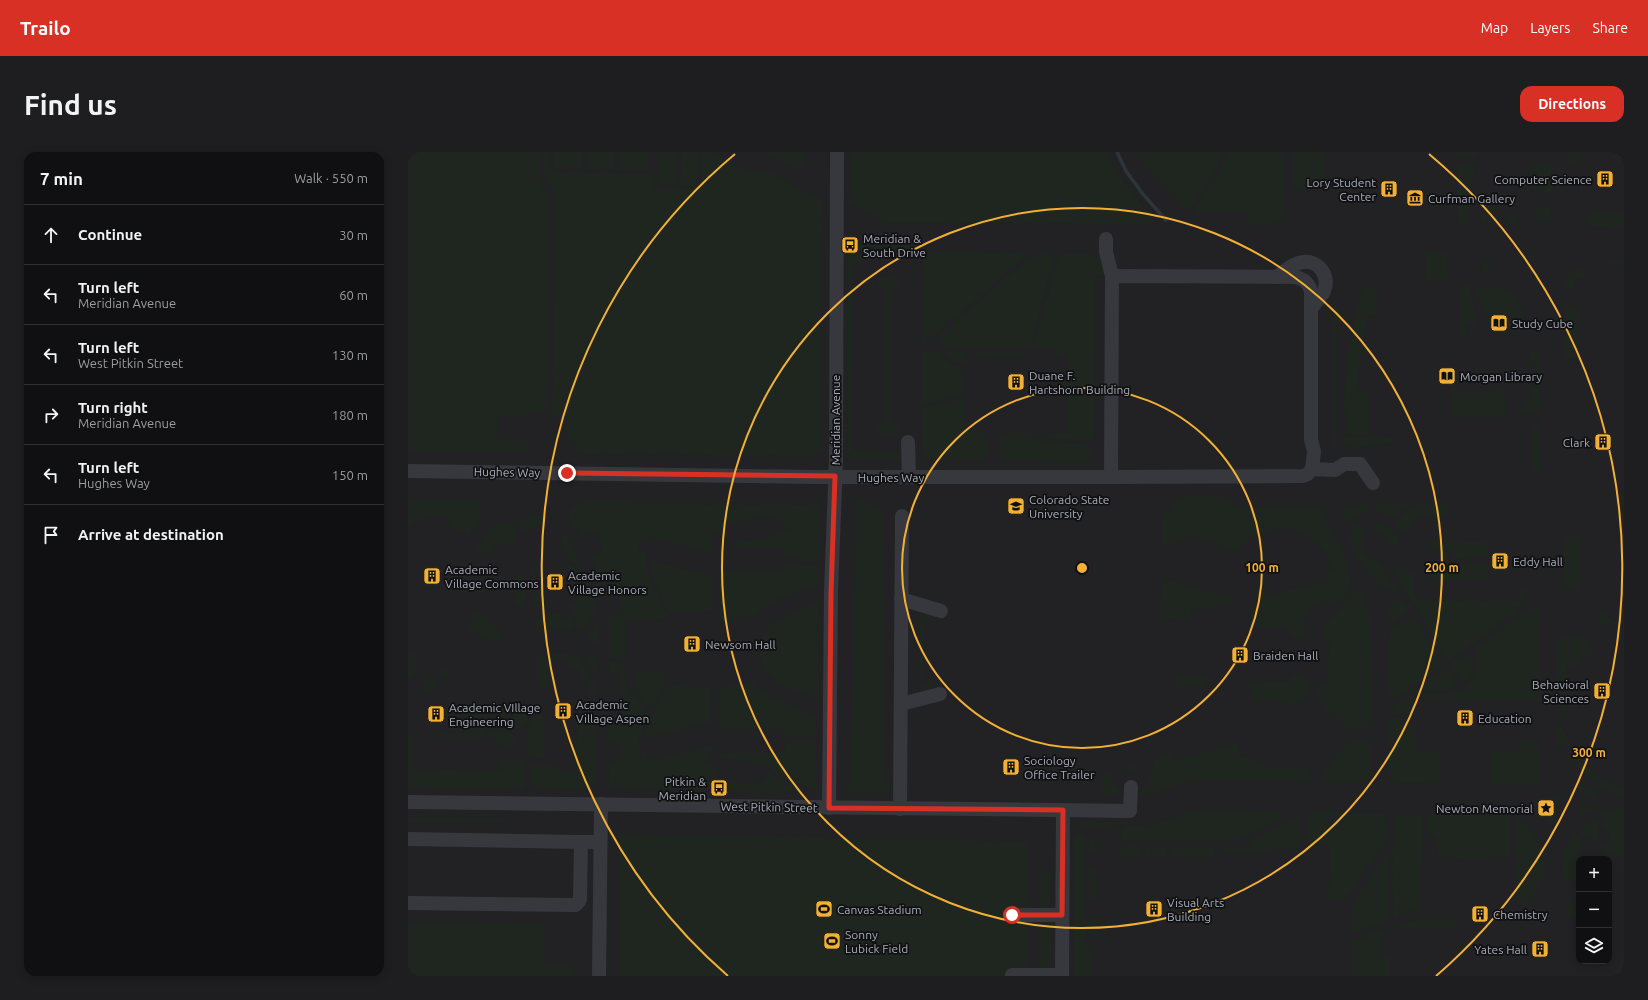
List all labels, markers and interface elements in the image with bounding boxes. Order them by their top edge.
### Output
text: Trailo [20,17,71,39]
text: Map [1481,20,1508,36]
text: Layers [1530,20,1570,36]
text: Share [1592,20,1628,36]
button: Directions [1520,86,1624,122]
text: Find us [24,89,117,120]
text: 7 min [40,169,83,188]
building icon: Computer Science [1595,169,1615,189]
text: Walk · 550 m [294,171,368,185]
place label: Computer Science [1494,173,1592,186]
place label: Lory Student Center [1306,176,1376,203]
building icon: Lory Student Center [1379,179,1399,199]
museum icon: Curfman Gallery [1405,188,1425,208]
place label: Curfman Gallery [1428,192,1515,205]
icon: ahead [40,224,62,246]
text: Continue [78,226,142,243]
text: 30 m [339,228,368,242]
place label: Meridian & South Drive [863,232,926,259]
bus stop icon: Meridian & South Drive [840,235,860,255]
text: Turn left [78,279,139,296]
icon: left [40,284,62,306]
text: 60 m [339,288,368,302]
text: Meridian Avenue [78,296,176,310]
library icon: Study Cube [1489,313,1509,333]
place label: Study Cube [1512,317,1573,330]
text: Turn left [78,339,139,356]
icon: left [40,344,62,366]
text: 130 m [332,348,368,362]
text: West Pitkin Street [78,356,183,370]
library icon: Morgan Library [1437,366,1457,386]
place label: Duane F. Hartshorn Building [1029,369,1130,396]
place label: Morgan Library [1460,370,1542,383]
building icon: Duane F. Hartshorn Building [1006,372,1026,392]
street label: Meridian Avenue [829,375,842,465]
text: Turn right [78,399,148,416]
icon: right [40,404,62,426]
text: 180 m [332,408,368,422]
text: Meridian Avenue [78,416,176,430]
building icon: Clark [1593,432,1613,452]
place label: Clark [1563,436,1590,449]
text: Turn left [78,459,139,476]
icon: left [40,464,62,486]
route end [558,464,576,482]
street label: Hughes Way [474,465,540,479]
text: 150 m [332,468,368,482]
street label: Hughes Way [858,471,924,484]
text: Hughes Way [78,476,150,490]
place label: Colorado State University [1029,493,1110,520]
school or university icon: Colorado State University [1006,496,1026,516]
icon: arrive [40,524,62,546]
text: Arrive at destination [78,526,224,543]
building icon: Eddy Hall [1490,551,1510,571]
place label: Eddy Hall [1513,555,1563,568]
centre of rings [1075,561,1089,575]
text: 100 m [1245,561,1279,574]
text: 200 m [1425,561,1459,574]
place label: Academic Village Commons [445,563,539,590]
building icon: Academic Village Commons [422,566,442,586]
place label: Academic Village Honors [568,569,647,596]
building icon: Academic Village Honors [545,572,565,592]
building icon: Newsom Hall [682,634,702,654]
place label: Newsom Hall [705,638,776,651]
building icon: Braiden Hall [1230,645,1250,665]
place label: Braiden Hall [1253,649,1318,662]
place label: Behavioral Sciences [1532,678,1589,705]
building icon: Behavioral Sciences [1592,681,1612,701]
place label: Academic Village Aspen [576,698,649,725]
place label: Academic VIllage Engineering [449,701,540,728]
building icon: Academic Village Aspen [553,701,573,721]
building icon: Academic VIllage Engineering [426,704,446,724]
building icon: Education [1455,708,1475,728]
place label: Education [1478,712,1532,725]
text: 300 m [1572,746,1606,759]
place label: Sociology Office Trailer [1024,754,1095,781]
building icon: Sociology Office Trailer [1001,757,1021,777]
place label: Pitkin & Meridian [659,775,706,802]
bus stop icon: Pitkin & Meridian [709,778,729,798]
place icon: Newton Memorial [1536,798,1556,818]
street label: West Pitkin Street [720,800,818,814]
place label: Newton Memorial [1436,802,1533,815]
map controls [1576,856,1612,964]
button: + [1576,856,1612,892]
button: − [1576,892,1612,928]
place label: Visual Arts Building [1167,896,1224,923]
sports icon: Canvas Stadium [814,899,834,919]
building icon: Visual Arts Building [1144,899,1164,919]
place label: Canvas Stadium [837,903,922,916]
building icon: Chemistry [1470,904,1490,924]
route start [1003,906,1021,924]
place label: Chemistry [1493,908,1548,921]
place label: Sonny Lubick Field [845,928,908,955]
button: layers [1576,928,1612,964]
sports icon: Sonny Lubick Field [822,931,842,951]
building icon: Yates Hall [1530,939,1550,959]
place label: Yates Hall [1474,943,1527,956]

